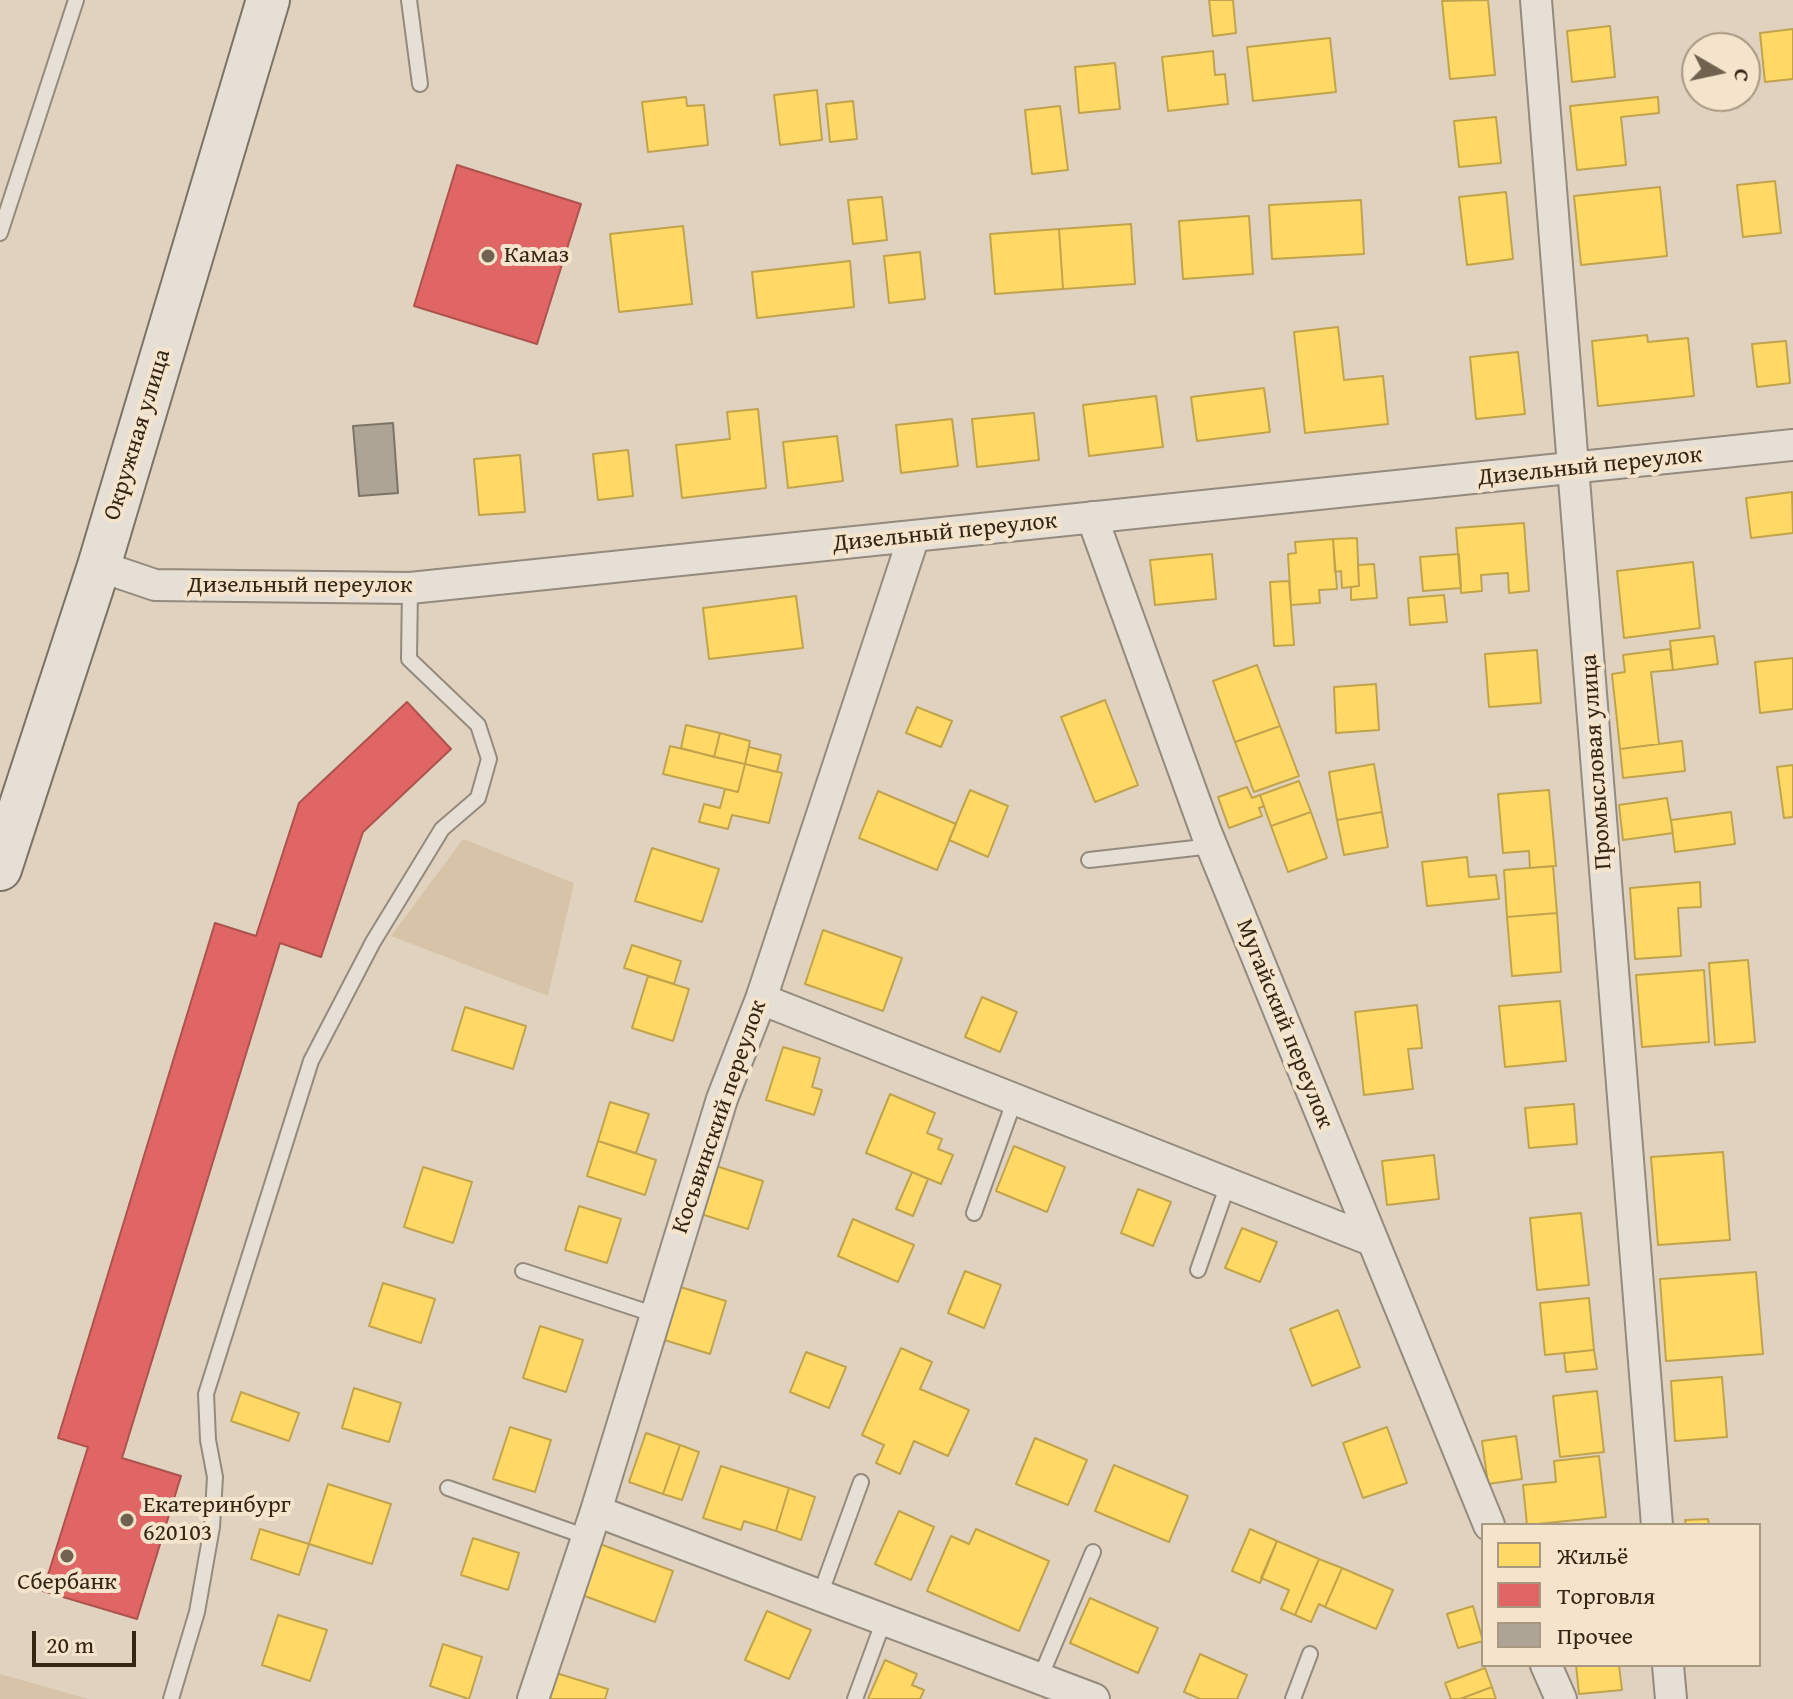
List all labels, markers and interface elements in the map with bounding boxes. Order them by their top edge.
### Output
north arrow [1681,32,1761,112]
text: С [1726,67,1760,84]
place label: Камаз [504,242,569,270]
marker: Камаз [479,247,497,265]
street label: Окружная улица [98,346,178,524]
street label: Дизельный переулок [1476,441,1704,493]
street label: Дизельный переулок [831,507,1059,559]
street label: Дизельный переулок [187,572,413,600]
street label: Промысловая улица [1575,653,1619,871]
street label: Мугайский переулок [1229,915,1339,1133]
street label: Косьвинский переулок [666,996,774,1238]
place label: Екатеринбург 620103 [143,1492,291,1548]
marker: Екатеринбург 620103 [118,1511,136,1529]
legend [1481,1523,1761,1667]
text: Жильё [1557,1538,1628,1573]
marker: Сбербанк [58,1547,76,1565]
place label: Сбербанк [17,1569,117,1597]
text: Торговля [1557,1578,1655,1613]
scale bar [36,1615,140,1665]
text: Прочее [1557,1618,1633,1653]
text: 20 m [46,1627,94,1662]

